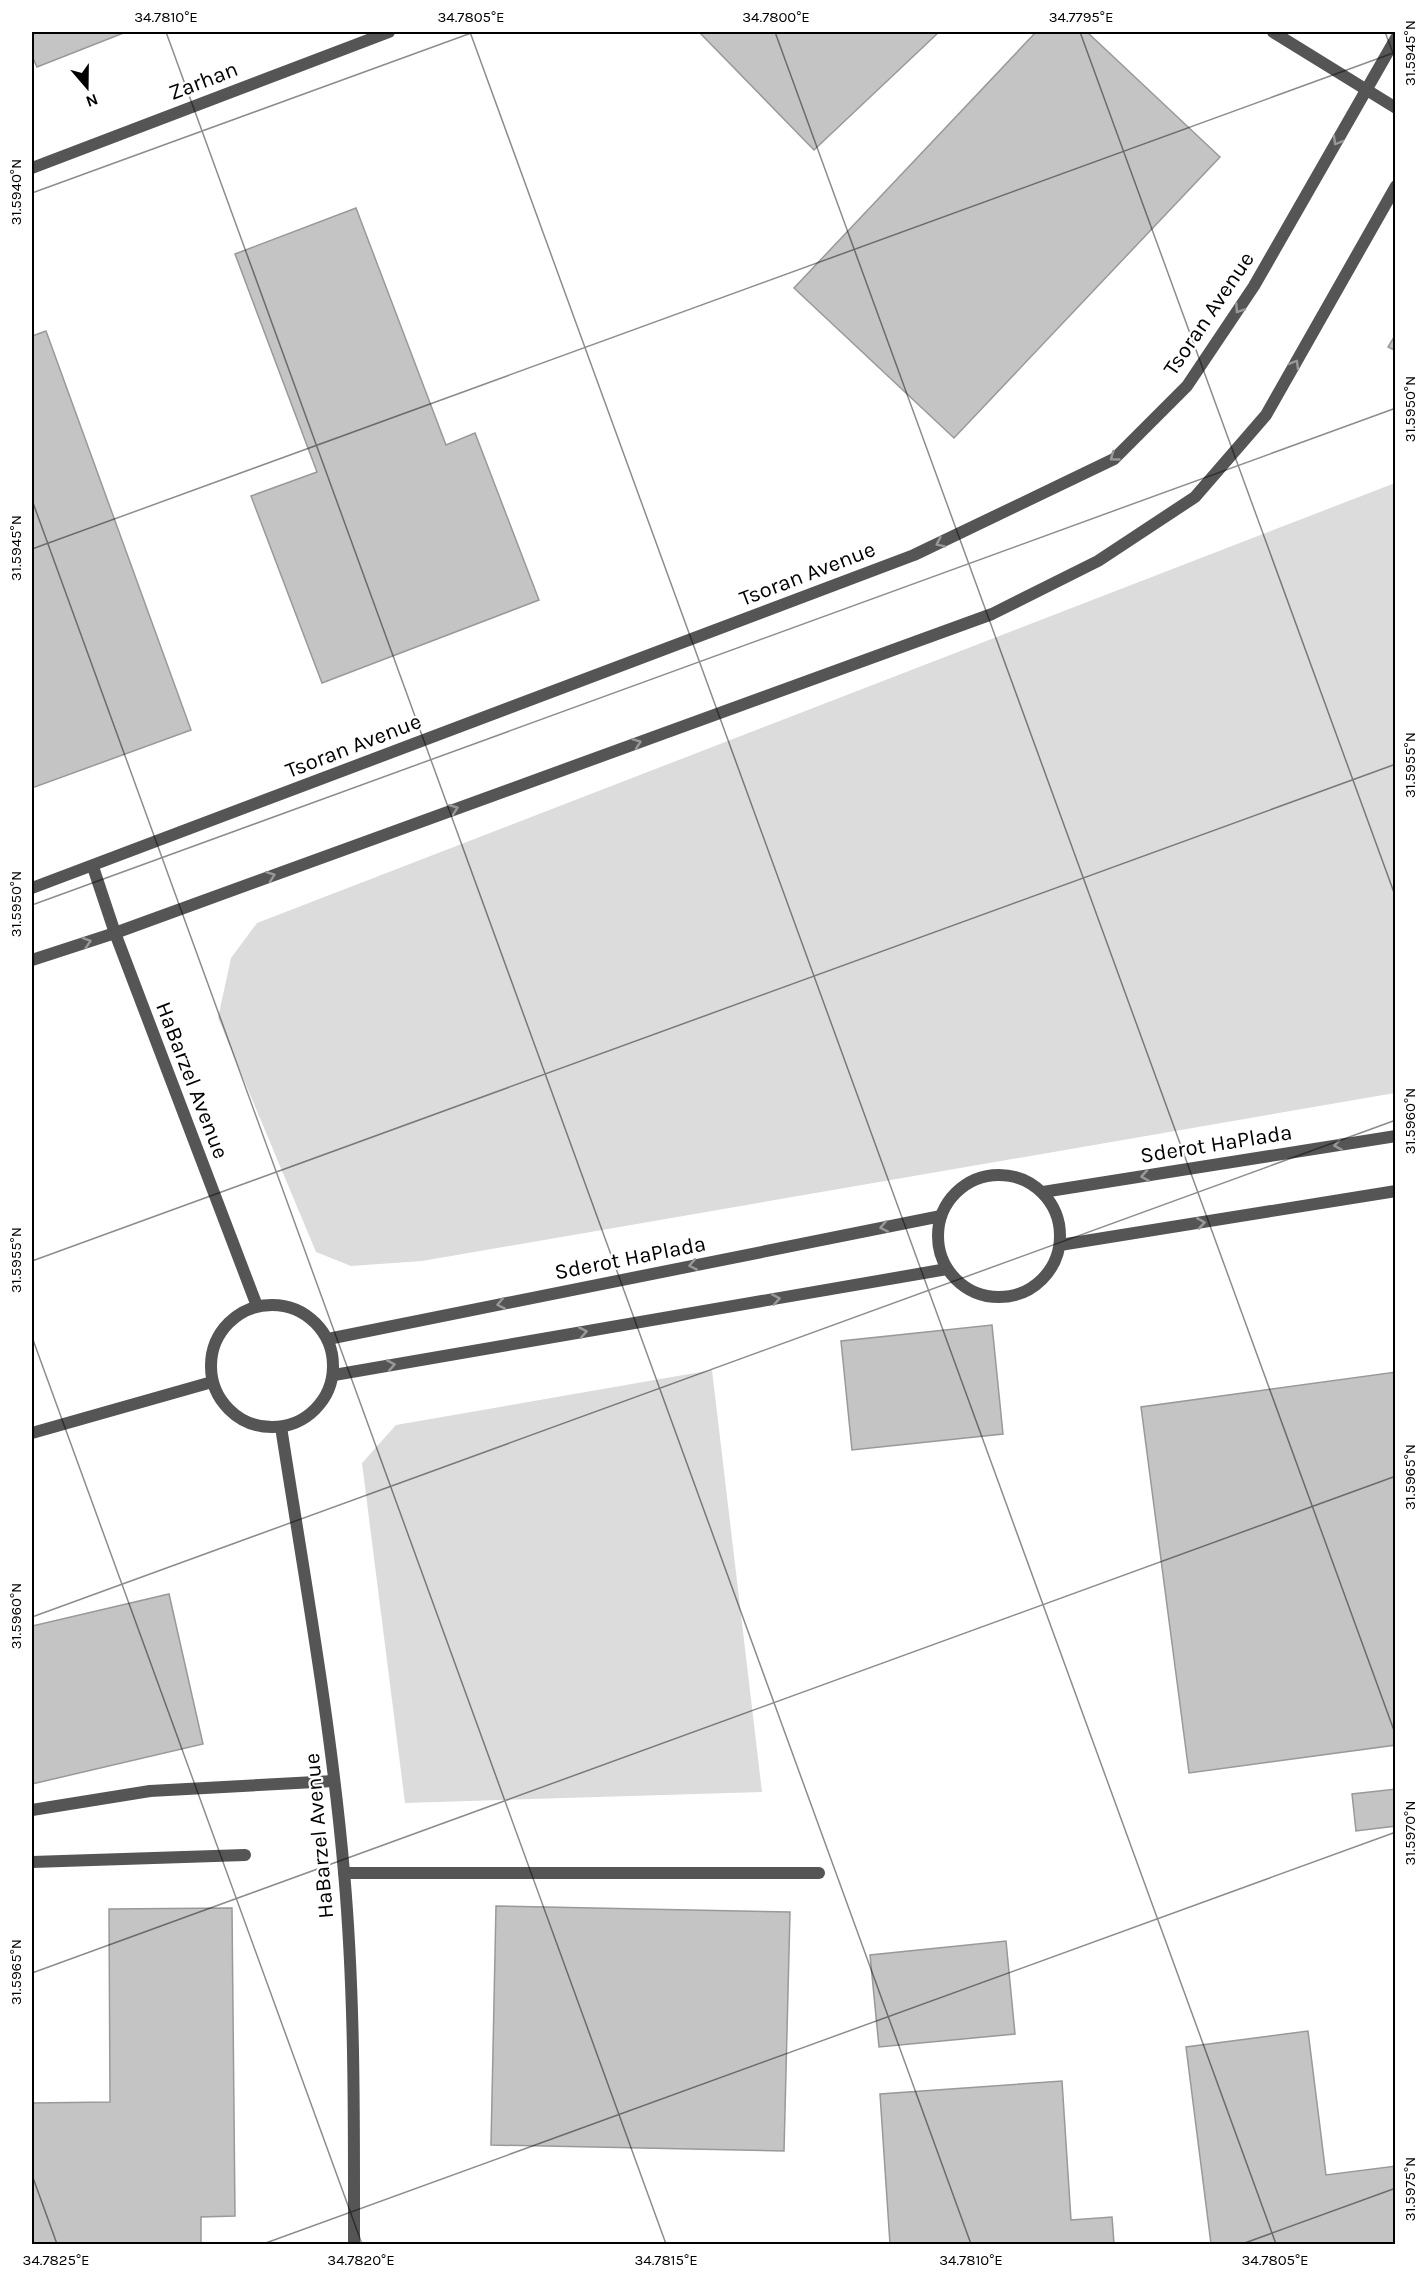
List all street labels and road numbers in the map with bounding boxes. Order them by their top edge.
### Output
street label: Zarhan [165,56,242,106]
street label: Tsoran Avenue [1158,247,1260,380]
street label: Tsoran Avenue [736,536,879,612]
street label: Tsoran Avenue [282,708,425,784]
street label: HaBarzel Avenue [150,998,234,1163]
street label: Sderot HaPlada [1138,1119,1294,1169]
street label: Sderot HaPlada [552,1231,708,1285]
street label: HaBarzel Avenue [299,1752,339,1920]

